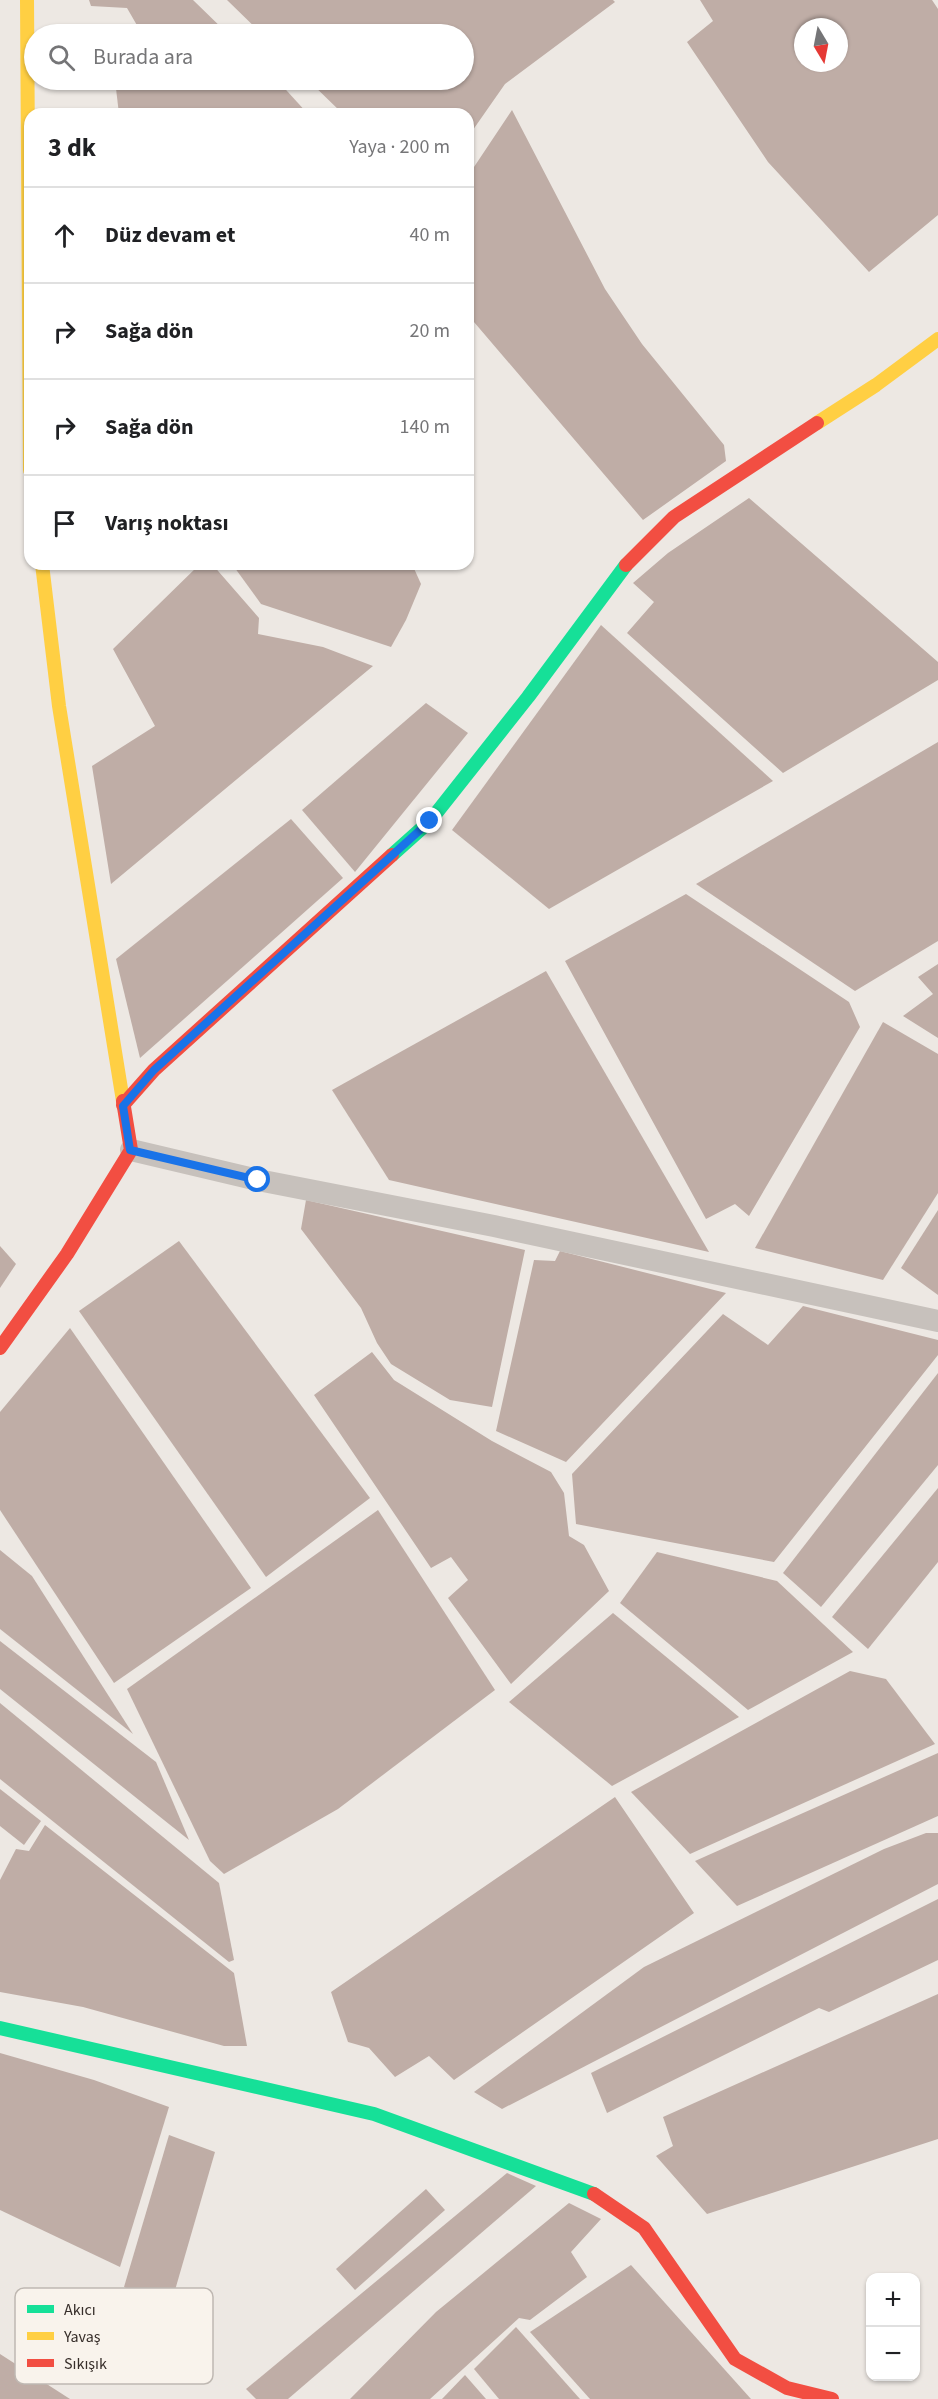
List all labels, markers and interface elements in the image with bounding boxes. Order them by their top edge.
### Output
north arrow [794,18,848,72]
search box [24,24,474,90]
icon: search [45,41,78,74]
text: Burada ara [93,41,193,73]
text: 3 dk [48,129,96,166]
text: Yaya · 200 m [349,133,450,161]
icon: ahead [48,219,81,252]
text: Düz devam et [105,219,235,251]
text: 40 m [410,221,450,249]
icon: right [48,315,81,348]
text: Sağa dön [105,315,194,347]
text: 20 m [410,317,450,345]
icon: right [48,411,81,444]
text: Sağa dön [105,411,194,443]
text: 140 m [400,413,450,441]
icon: arrive [48,507,81,540]
text: Varış noktası [105,507,229,539]
route end [416,807,442,833]
route start [244,1166,270,1192]
map controls [866,2273,920,2381]
button: + [866,2273,920,2327]
legend [15,2288,213,2384]
text: Akıcı [64,2299,96,2321]
text: Yavaş [63,2326,101,2348]
button: − [866,2327,920,2381]
text: Sıkışık [64,2353,107,2375]

